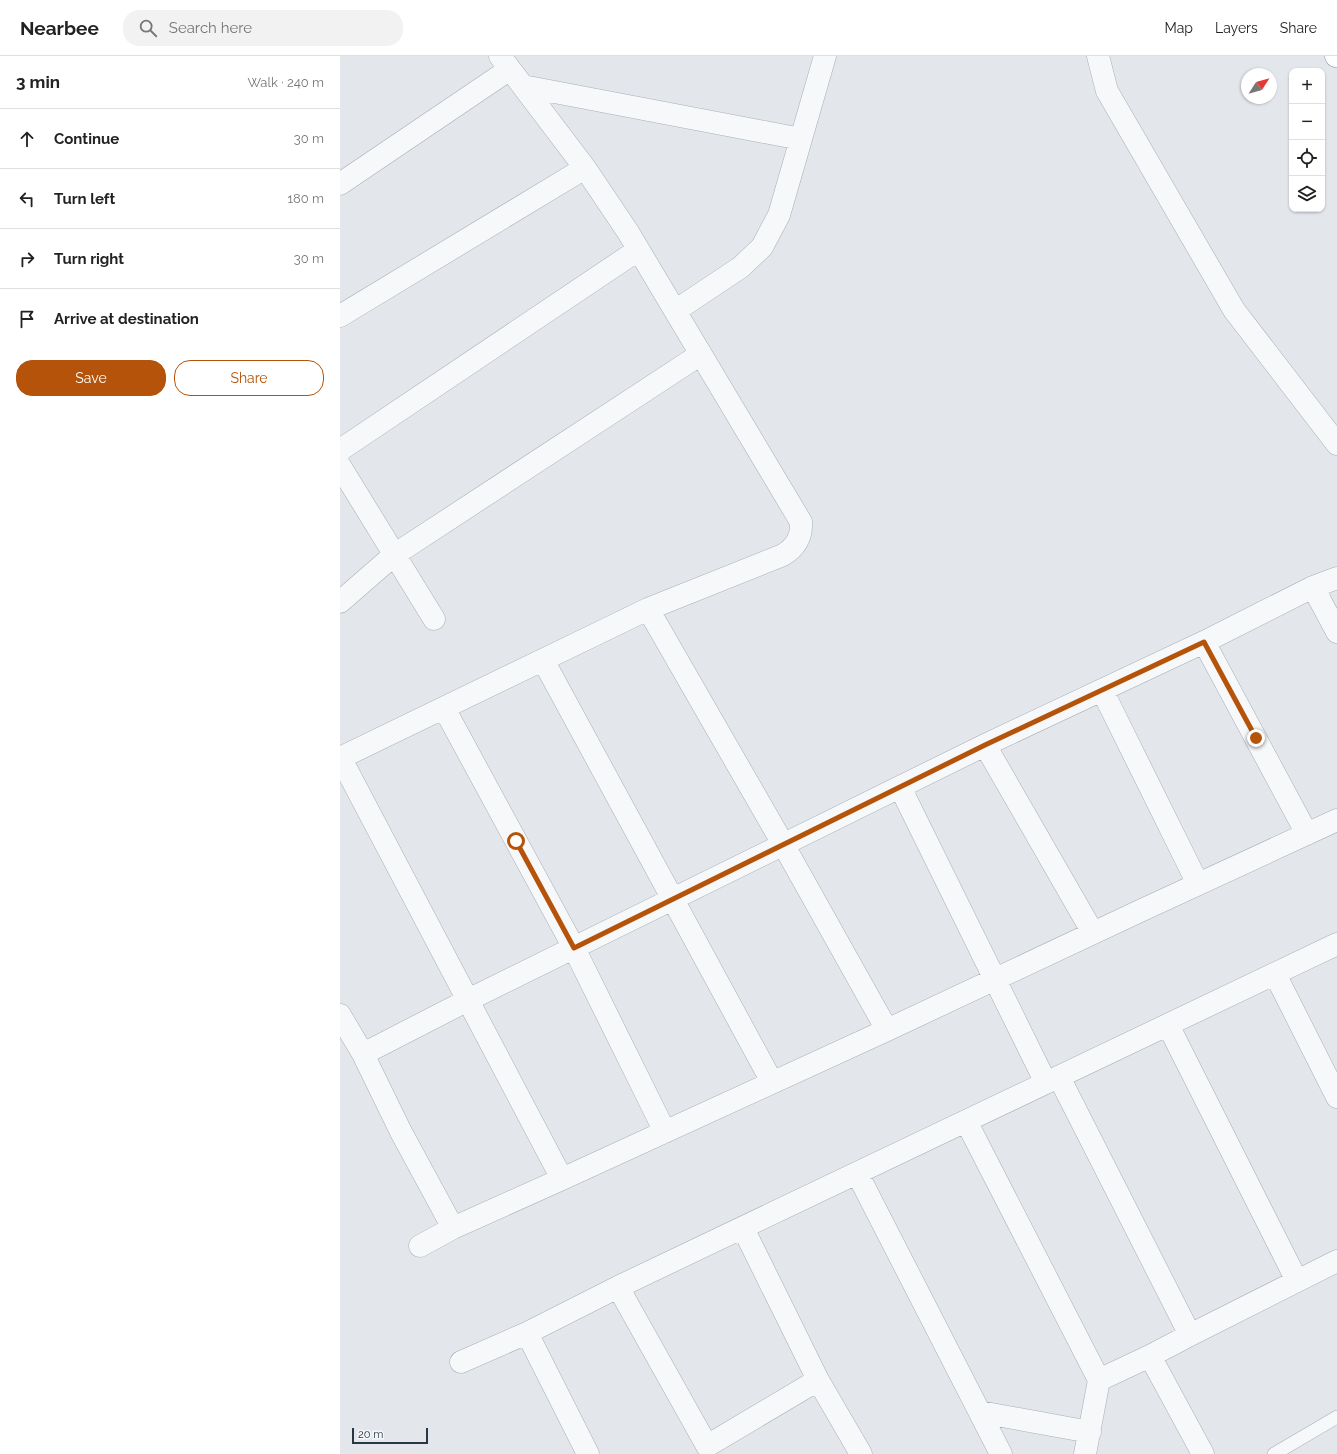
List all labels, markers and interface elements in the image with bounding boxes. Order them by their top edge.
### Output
search box [123,10,403,46]
text: Nearbee [20,17,99,39]
icon: search [137,17,159,39]
text: Search here [169,19,252,37]
text: Map [1165,20,1193,36]
text: Layers [1215,20,1258,36]
text: Share [1280,20,1317,36]
north arrow [1241,68,1277,104]
map controls [1289,68,1325,212]
button: + [1289,68,1325,104]
text: 3 min [16,72,60,92]
text: Walk · 240 m [247,75,324,90]
button: − [1289,104,1325,140]
icon: ahead [16,128,38,150]
text: Continue [54,130,119,148]
text: 30 m [294,131,324,146]
button: locate [1289,140,1325,176]
button: layers [1289,176,1325,212]
icon: left [16,188,38,210]
text: Turn left [54,190,115,208]
text: 180 m [288,191,324,206]
icon: right [16,248,38,270]
text: Turn right [54,250,124,268]
text: 30 m [294,251,324,266]
icon: arrive [16,308,38,330]
text: Arrive at destination [54,310,199,328]
button: Save [16,360,166,396]
button: Share [174,360,324,396]
route end [1247,729,1265,747]
route start [507,832,525,850]
scale bar [352,1426,428,1445]
text: 20 m [358,1428,383,1441]

